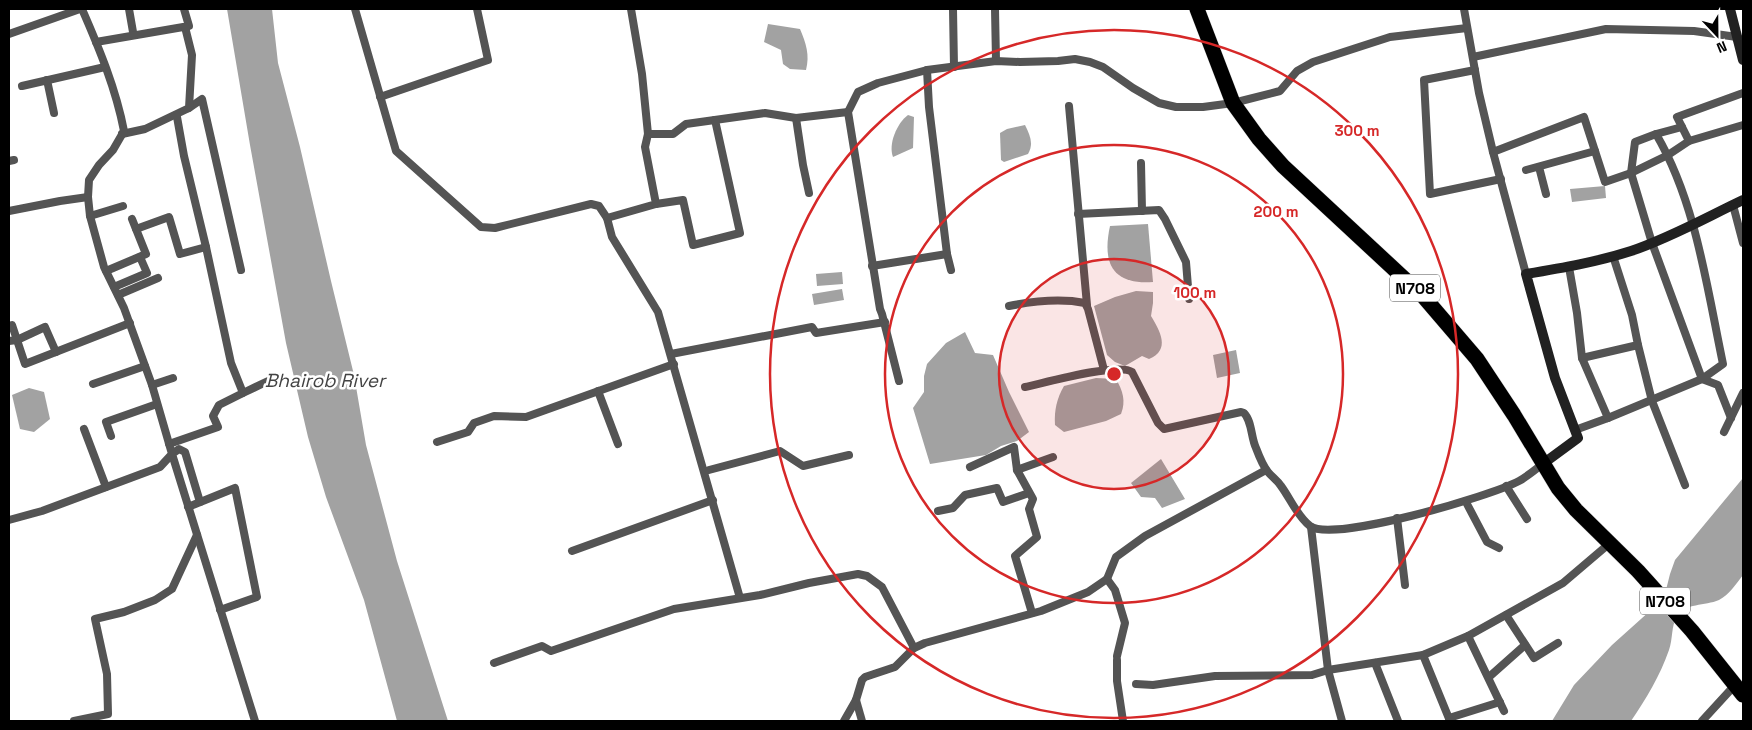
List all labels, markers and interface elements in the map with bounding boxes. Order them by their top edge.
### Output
north arrow [1692,10,1742,60]
text: N [1714,37,1730,57]
text: 300 m [1334,121,1380,140]
text: 200 m [1254,202,1298,221]
road number: N708 [1390,274,1440,302]
text: 100 m [1174,283,1216,302]
centre of rings [1105,365,1123,383]
water label: Bhairob River [265,368,387,393]
road number: N708 [1640,588,1690,614]

